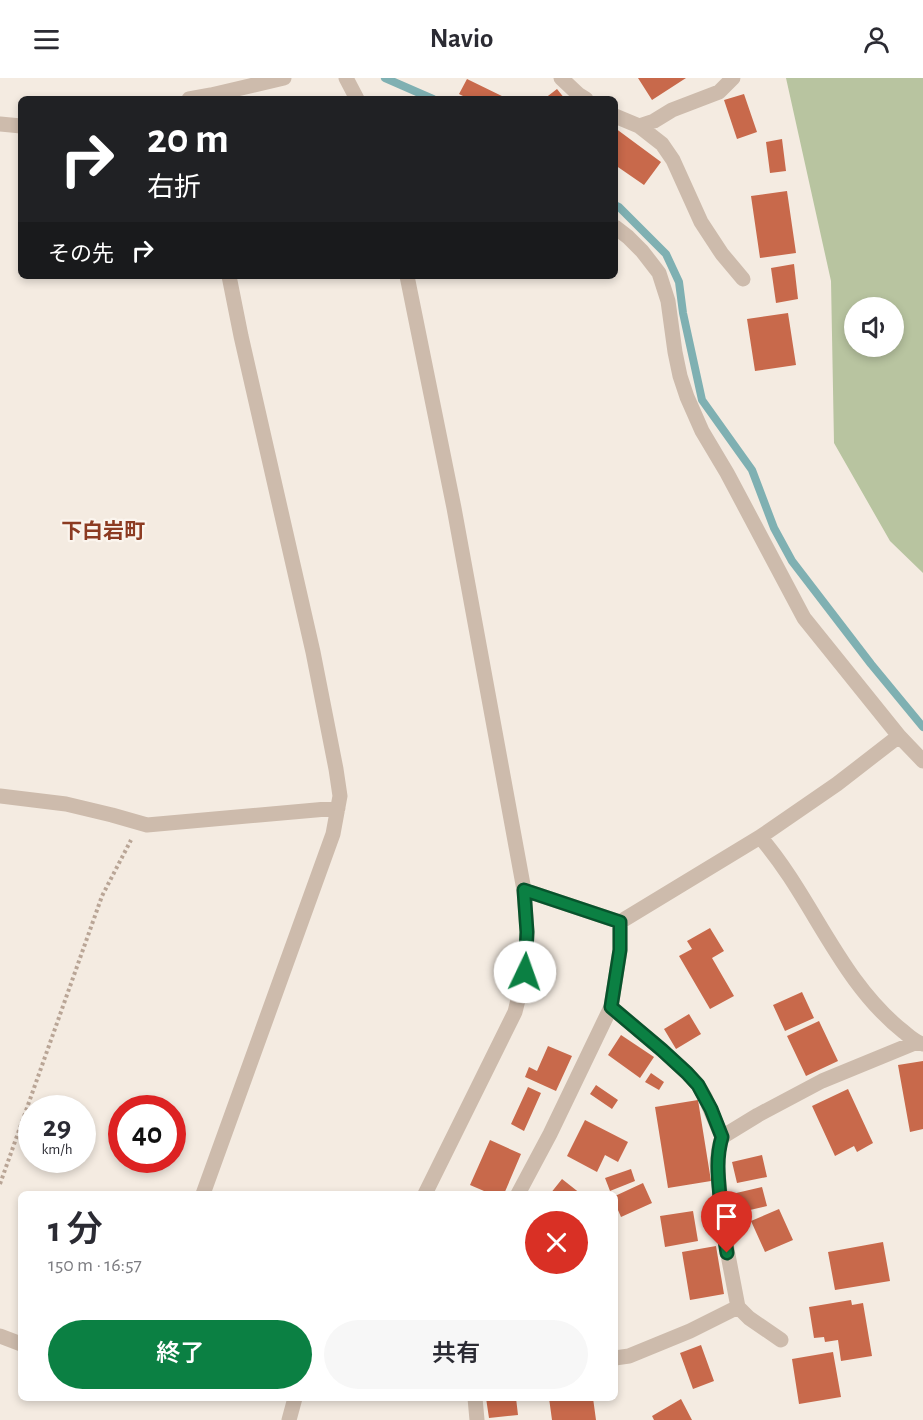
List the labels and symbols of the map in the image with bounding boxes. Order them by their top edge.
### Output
district label: 下白岩町 [61,520,145,542]
position arrow [493,940,557,1004]
speed limit sign: 40 [108,1095,186,1173]
pin [701,1191,752,1253]

